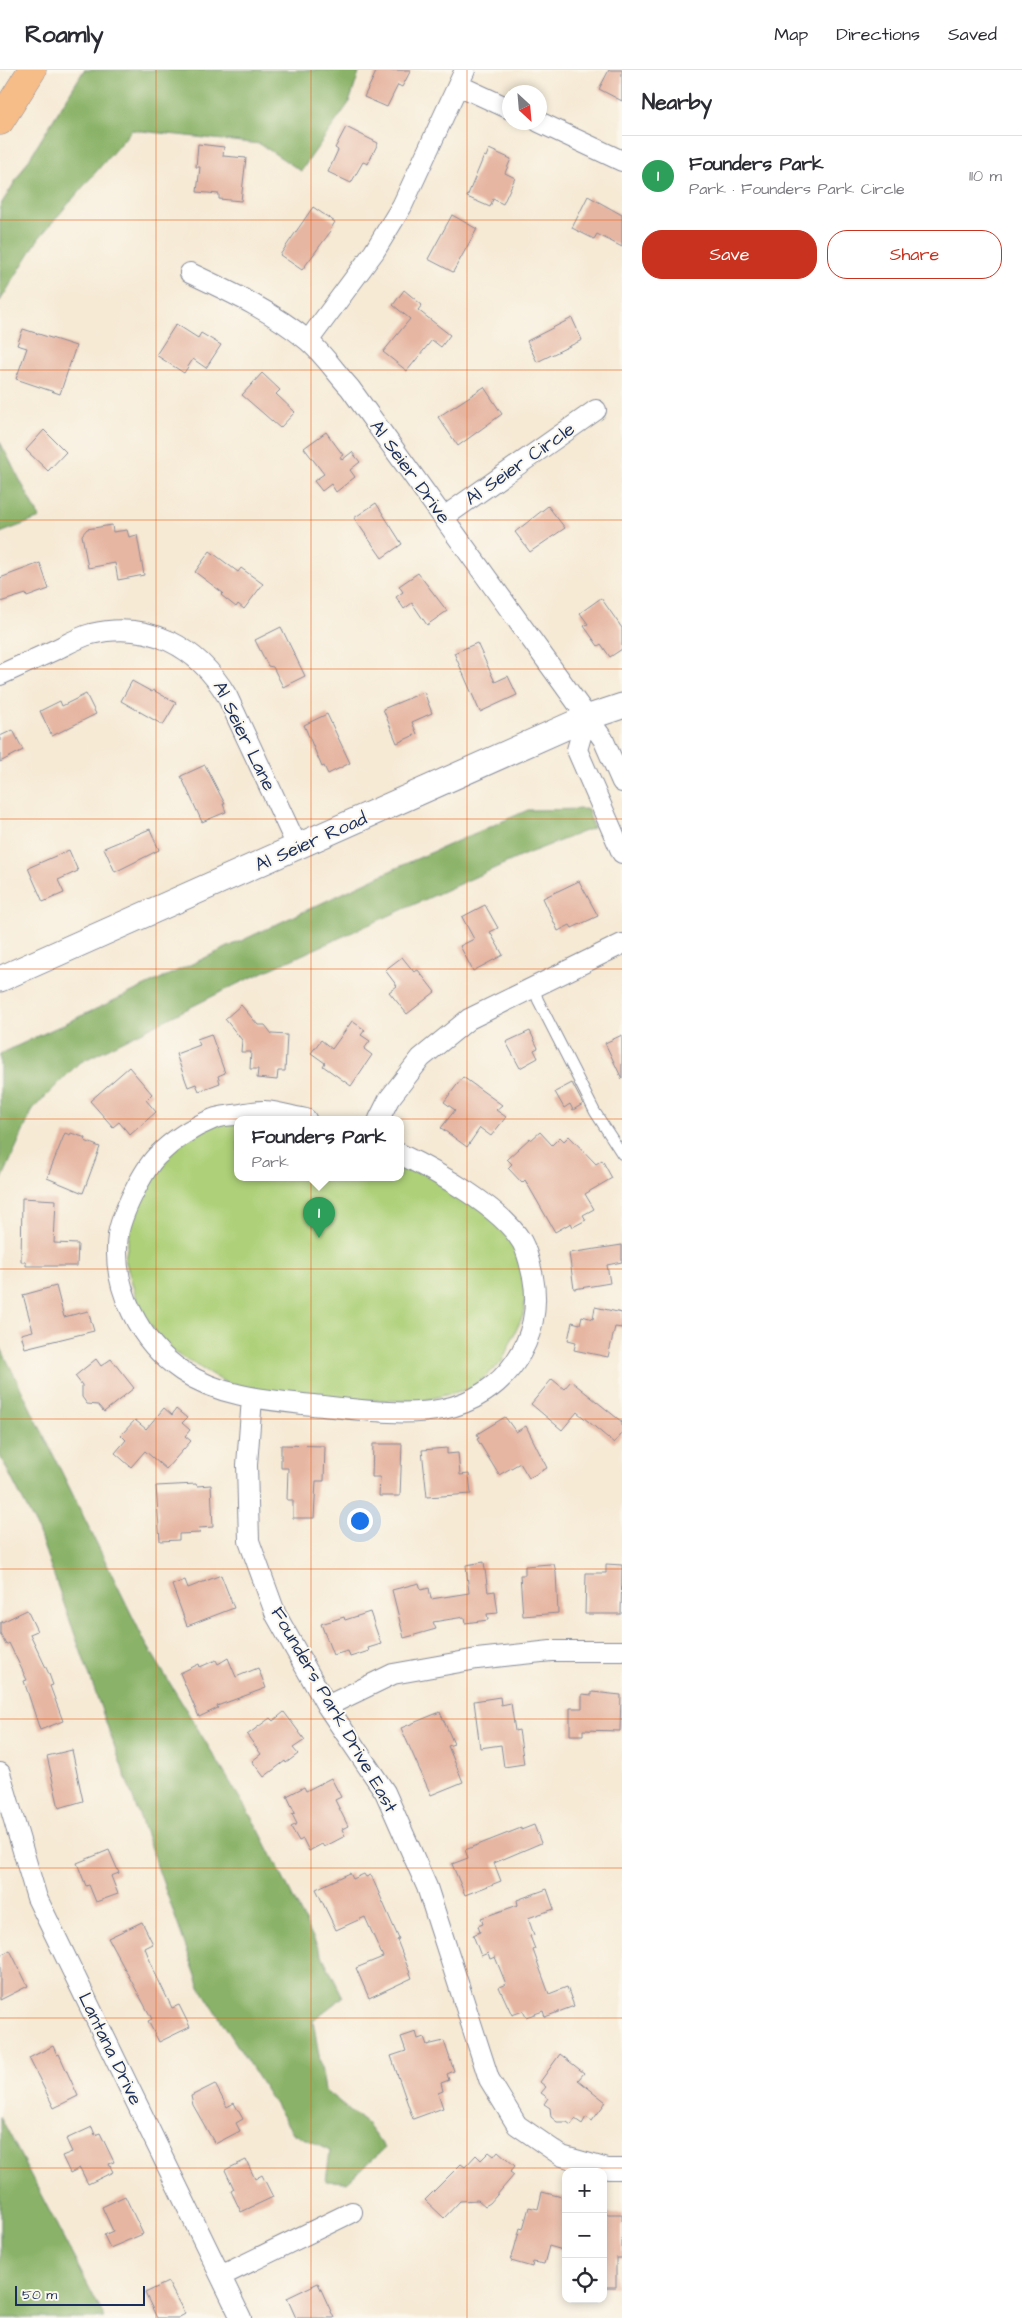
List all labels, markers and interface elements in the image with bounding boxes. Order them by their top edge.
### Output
text: Roamly [25,18,103,52]
text: Map [774,22,808,47]
text: Directions [836,22,920,47]
text: Saved [948,22,997,47]
north arrow [502,85,547,130]
text: Nearby [642,88,712,117]
text: Founders Park [689,151,824,178]
text: 1 [657,165,659,187]
text: 110 m [969,165,1002,187]
text: Park · Founders Park Circle [689,178,905,200]
button: Save [642,230,817,279]
button: Share [827,230,1002,279]
street label: Al Seier Drive [363,415,457,529]
street label: Al Seier Circle [460,416,580,512]
street label: Al Seier Lane [206,677,282,795]
street label: Al Seier Road [251,805,372,879]
popup [234,1116,404,1181]
text: Founders Park [252,1124,386,1151]
text: Park [252,1151,289,1173]
pin: 1 [303,1197,335,1238]
your location [347,1508,373,1534]
street label: Founders Park Drive East [264,1602,404,1818]
street label: Lantana Drive [71,1988,149,2110]
map controls [562,2168,607,2303]
button: + [562,2168,607,2213]
button: − [562,2213,607,2258]
button: locate [562,2258,607,2303]
scale bar [15,2283,145,2306]
text: 50 m [22,2285,57,2305]

